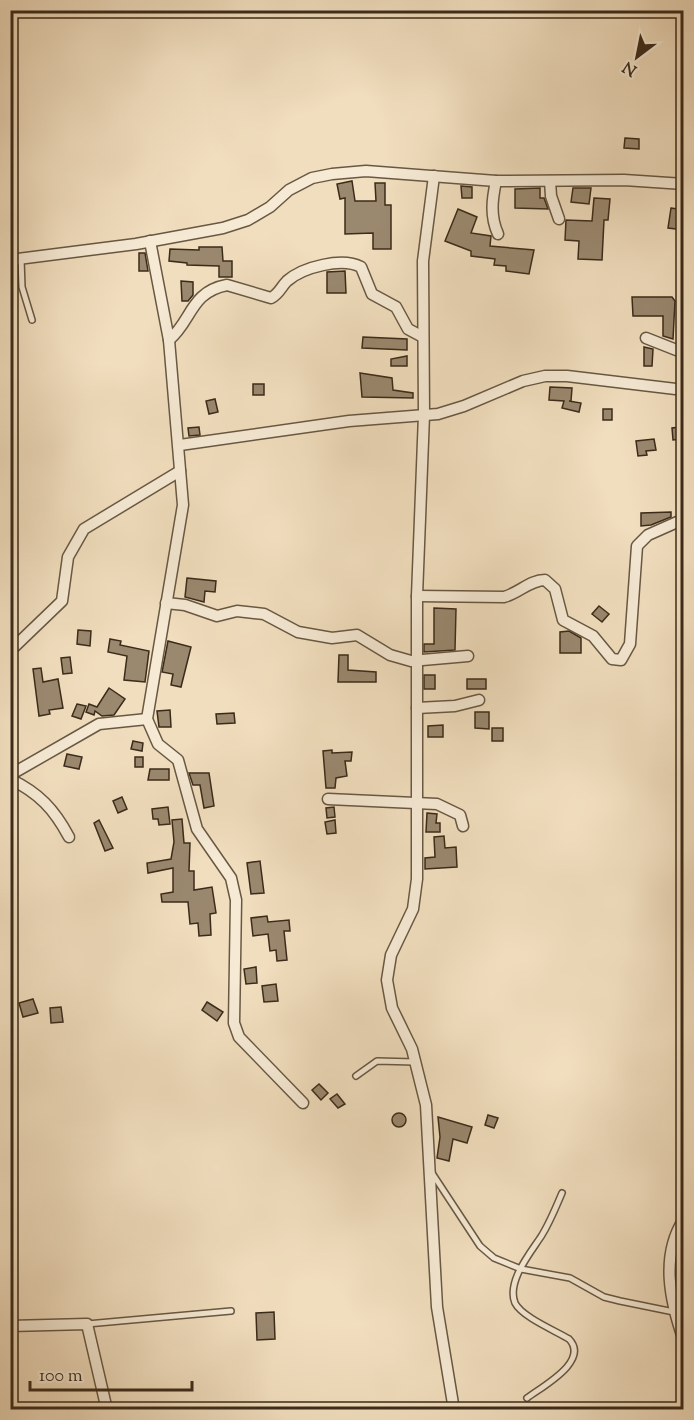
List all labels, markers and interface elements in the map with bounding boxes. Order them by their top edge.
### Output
north arrow [607,27,667,87]
text: N [619,54,642,81]
scale bar [30,1354,192,1392]
text: 100 m [39,1364,83,1390]

